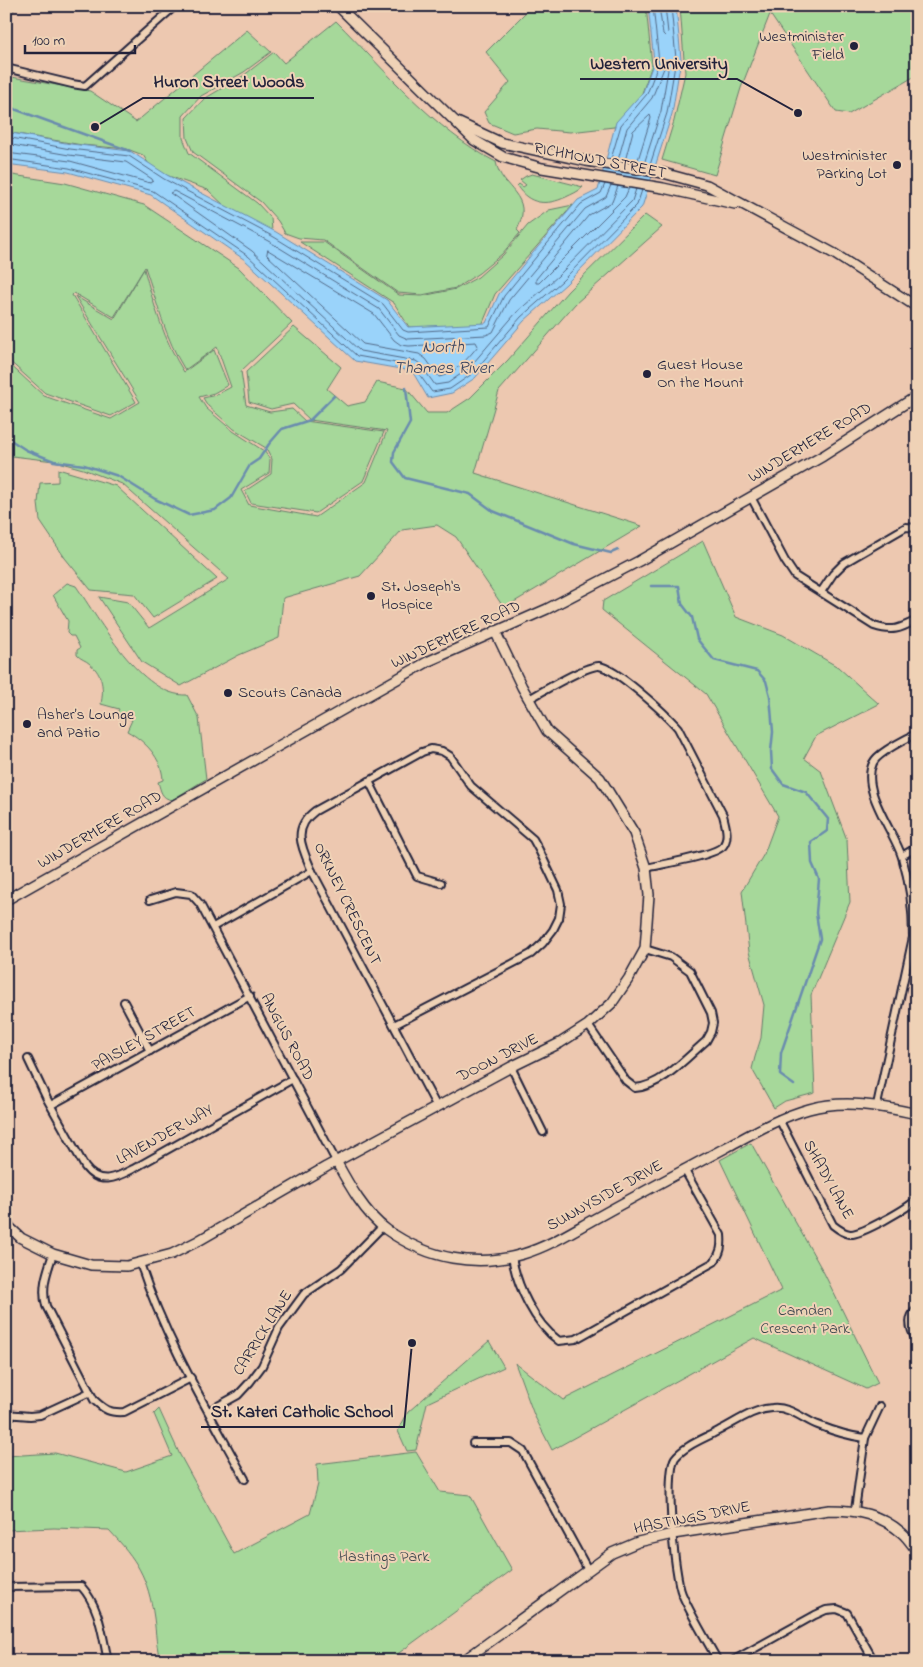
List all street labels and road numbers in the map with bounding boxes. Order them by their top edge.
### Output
street label: RICHMOND STREET [532,136,668,186]
street label: WINDERMERE ROAD [744,397,876,489]
street label: WINDERMERE ROAD [387,594,525,676]
street label: WINDERMERE ROAD [33,785,167,875]
street label: ORKNEY CRESCENT [307,838,387,970]
street label: ANGUS ROAD [254,989,320,1085]
street label: PAISLEY STREET [87,1000,201,1078]
street label: DOON DRIVE [452,1027,543,1089]
street label: LAVENDER WAY [112,1098,218,1172]
street label: SHADY LANE [796,1136,860,1224]
street label: SUNNYSIDE DRIVE [543,1154,667,1238]
street label: CARRICK LANE [227,1286,299,1380]
street label: HASTINGS DRIVE [632,1495,752,1541]

